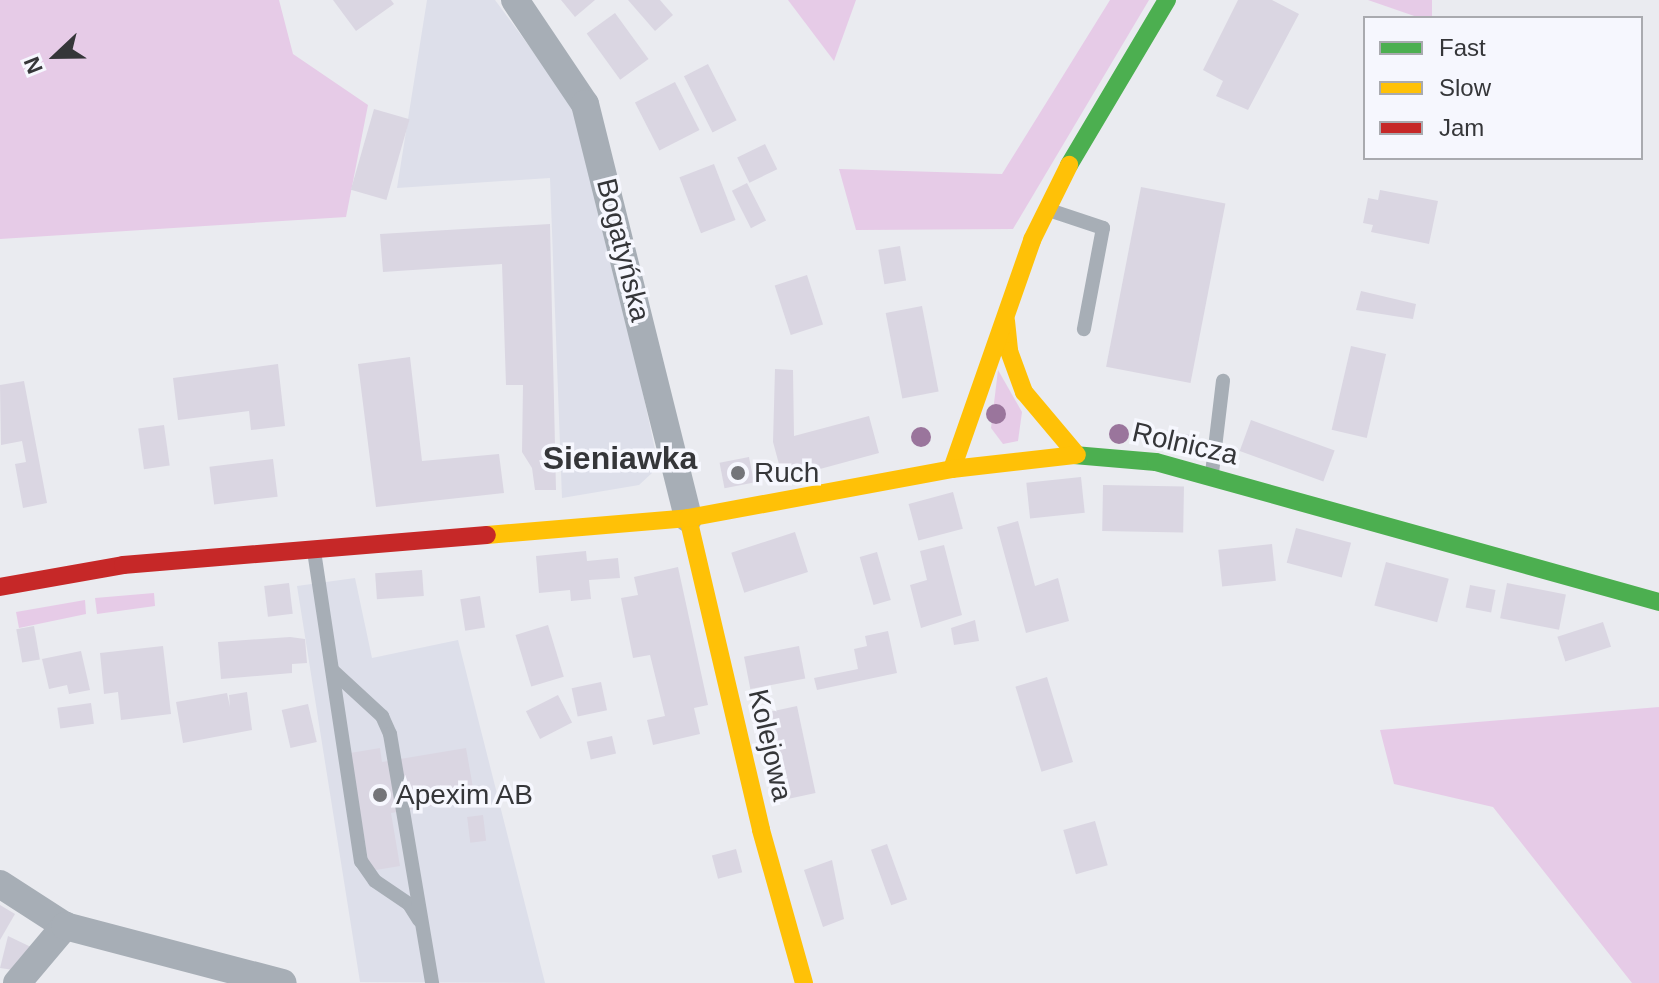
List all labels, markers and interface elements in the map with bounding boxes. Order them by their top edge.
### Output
north arrow [16,16,96,96]
legend [1363,16,1643,160]
text: Fast [1439,34,1486,61]
text: N [19,53,48,77]
text: Slow [1439,74,1491,101]
text: Jam [1439,114,1484,141]
street label: Bogatyńska [589,175,657,325]
street label: Rolnicza [1129,416,1241,472]
district label: Sieniawka [543,439,697,477]
place label: Ruch [754,456,819,490]
marker: Ruch [729,464,747,482]
street label: Kolejowa [741,686,799,804]
place label: Apexim AB [396,778,534,812]
marker: Apexim AB [371,786,389,804]

